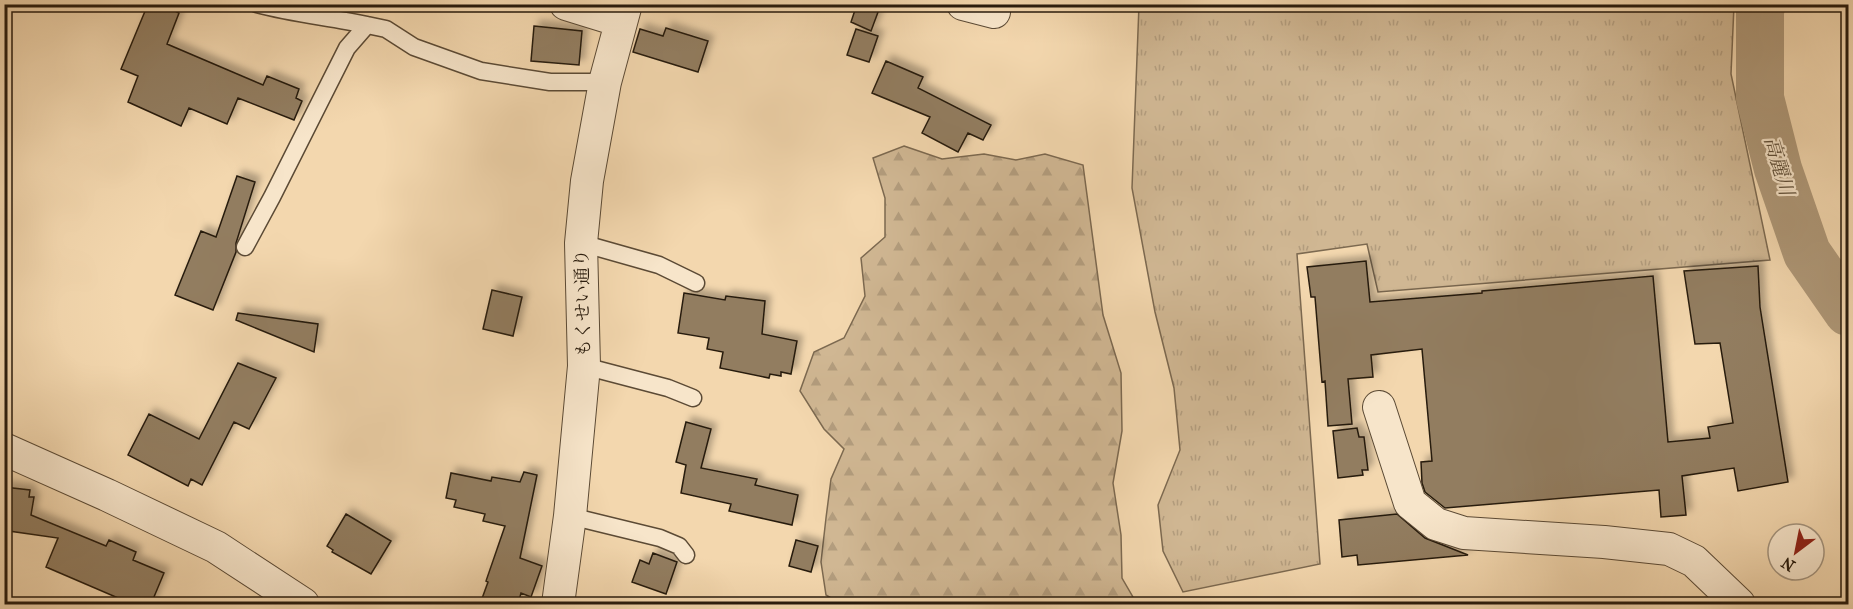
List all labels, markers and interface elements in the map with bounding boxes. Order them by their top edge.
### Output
water label: 高麗川 [1760,134,1799,200]
street label: もくせい通り [572,249,594,357]
north arrow [1766,522,1826,582]
text: N [1777,553,1798,576]

